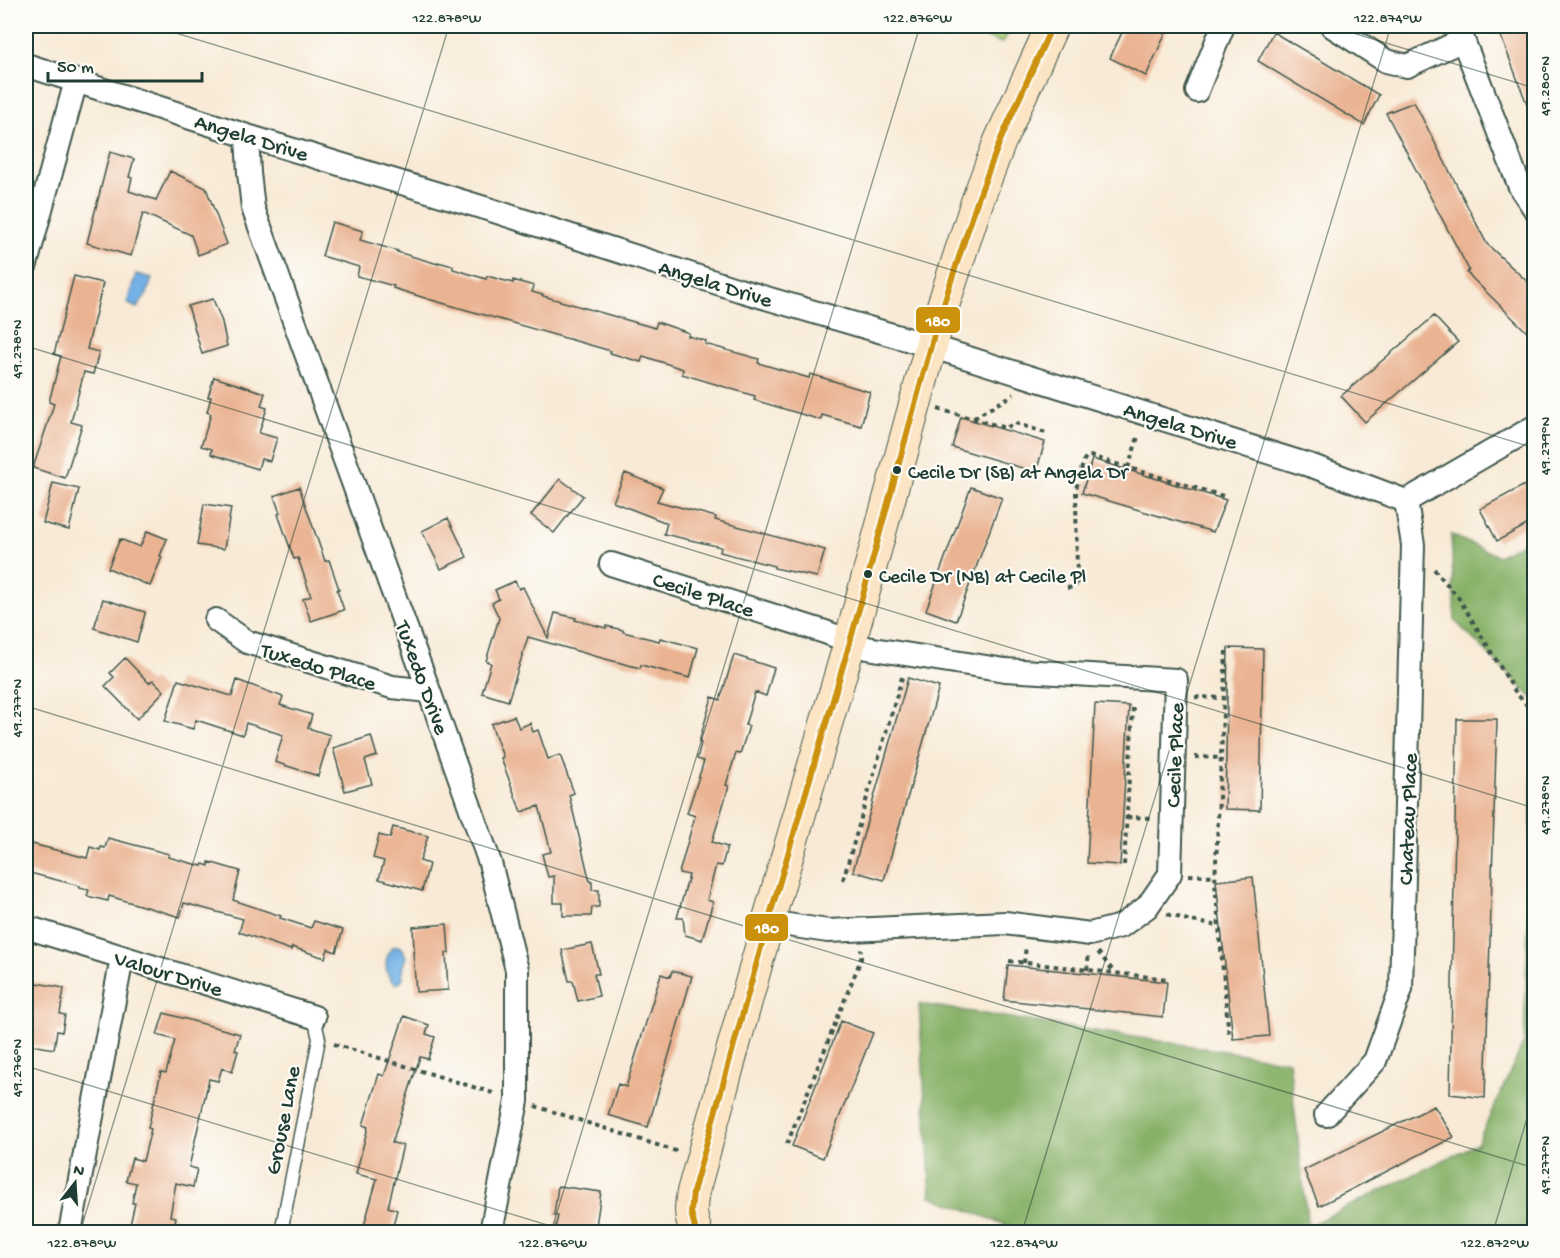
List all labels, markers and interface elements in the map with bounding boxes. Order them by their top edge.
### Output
text: 122.878°W [411,10,482,28]
text: 122.876°W [883,10,953,28]
text: 122.874°W [1353,10,1422,28]
scale bar [48,45,202,83]
text: 49.280°N [1537,56,1555,116]
text: 50 m [57,58,94,79]
street label: Angela Drive [191,110,311,170]
street label: Angela Drive [655,256,775,316]
line badge: 180 [915,306,961,334]
text: 180 [925,314,950,333]
text: 49.278°N [9,319,27,379]
street label: Angela Drive [1120,398,1240,458]
text: 49.279°N [1537,417,1555,475]
place label: Cecile Dr (SB) at Angela Dr [908,463,1129,486]
marker: Cecile Dr (SB) at Angela Dr [891,464,903,476]
place label: Cecile Dr (NB) at Cecile Pl [879,567,1086,590]
street label: Cecile Place [649,568,757,626]
marker: Cecile Dr (NB) at Cecile Pl [862,568,874,580]
street label: Tuxedo Drive [387,616,453,739]
street label: Tuxedo Place [255,638,379,699]
text: 49.277°N [9,678,27,737]
street label: Cecile Place [1162,702,1192,808]
street label: Chateau Place [1395,752,1425,886]
text: 49.278°N [1537,775,1555,835]
line badge: 180 [744,913,789,942]
text: 180 [754,921,779,940]
street label: Valour Drive [110,947,226,1005]
text: 49.276°N [9,1038,27,1097]
street label: Grouse Lane [262,1064,308,1177]
text: 49.277°N [1537,1135,1555,1194]
north arrow [45,1153,105,1213]
text: N [71,1161,87,1183]
text: 122.878°W [46,1235,117,1253]
text: 122.876°W [518,1235,588,1253]
text: 122.874°W [989,1235,1058,1253]
text: 122.872°W [1460,1235,1529,1253]

